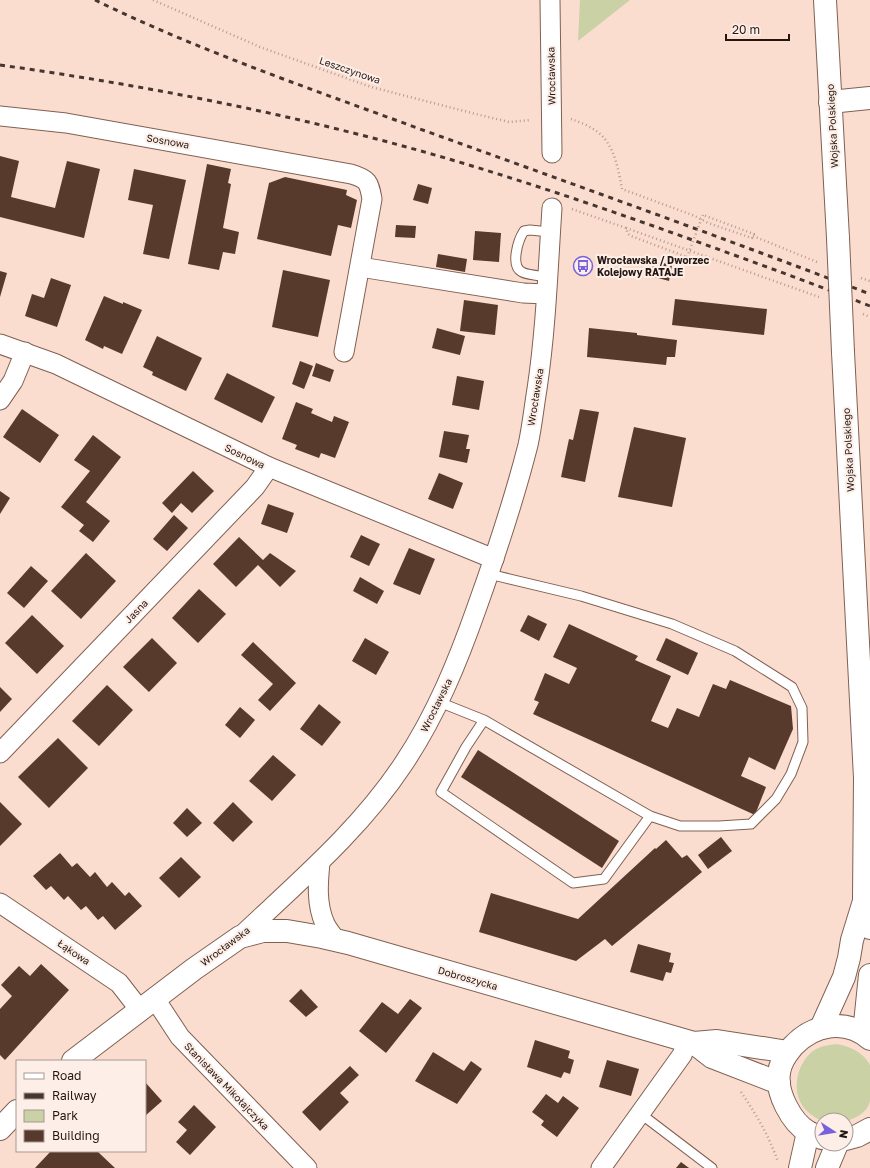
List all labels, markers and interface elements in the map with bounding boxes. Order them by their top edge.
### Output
scale bar [726,16,789,42]
text: 20 m [732,22,760,37]
street label: Wrocławska [544,47,558,105]
street label: Leszczynowa [318,54,382,86]
street label: Wojska Polskiego [824,84,840,168]
street label: Sosnowa [146,131,190,151]
place label: Wrocławska / Dworzec Kolejowy RATAJE [597,254,709,278]
bus stop icon: Wrocławska / Dworzec Kolejowy RATAJE [572,255,594,277]
street label: Wrocławska [525,367,545,427]
street label: Wojska Polskiego [840,408,856,492]
street label: Sosnowa [223,441,267,471]
street label: Jasna [122,597,150,625]
street label: Wrocławska [418,676,454,734]
street label: Wrocławska [198,924,252,968]
street label: Łąkowa [55,937,93,967]
street label: Dobroszycka [437,964,499,992]
street label: Stanisława Mikołajczyka [182,1040,272,1132]
legend [16,1060,146,1152]
text: Road [52,1068,81,1083]
text: Railway [52,1088,97,1103]
text: Park [52,1108,78,1123]
north arrow [814,1112,854,1152]
text: Building [52,1128,100,1143]
text: N [837,1129,851,1140]

